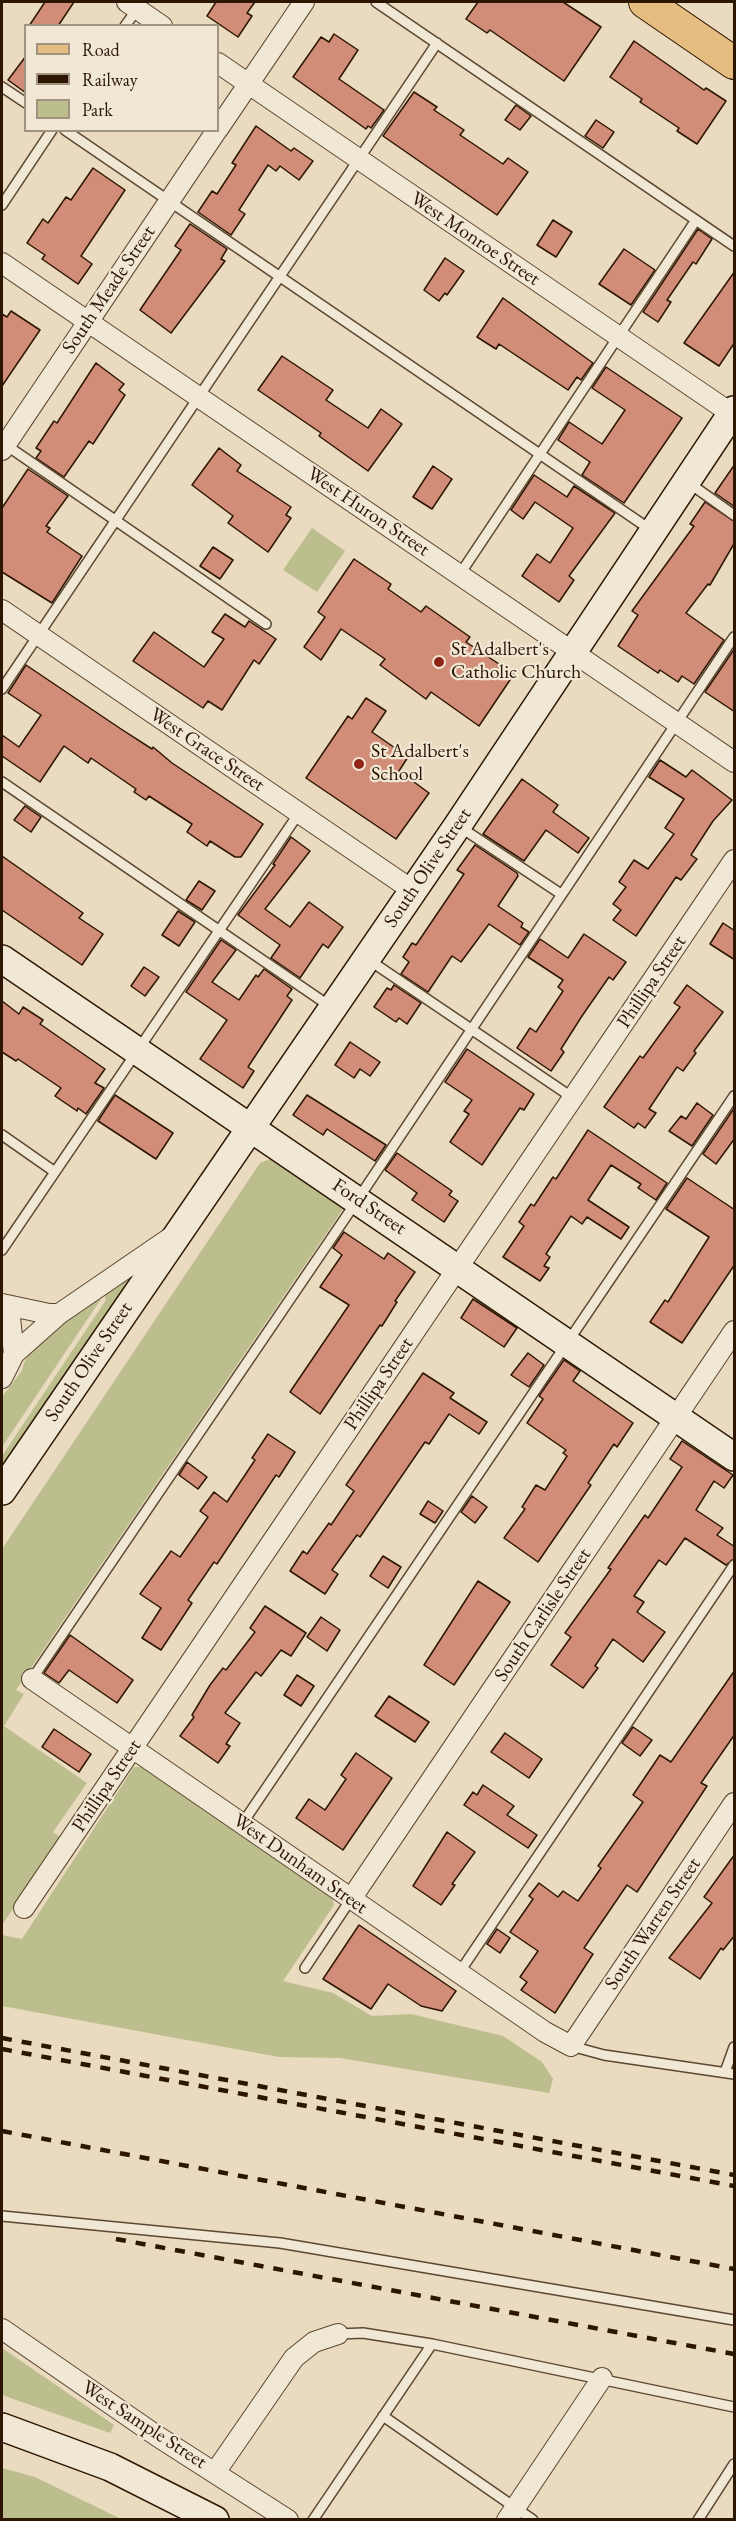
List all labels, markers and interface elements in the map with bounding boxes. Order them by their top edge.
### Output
legend [24,24,219,132]
text: Road [82,38,120,61]
text: Railway [82,68,138,91]
text: Park [82,98,113,121]
street label: West Monroe Street [406,187,544,291]
street label: South Meade Street [57,221,161,359]
street label: West Huron Street [302,462,434,562]
place label: St Adalbert's Catholic Church [451,638,581,685]
marker: St Adalbert's Catholic Church [432,655,446,669]
street label: West Grace Street [145,703,269,797]
place label: St Adalbert's School [371,740,469,787]
marker: St Adalbert's School [352,757,366,771]
street label: South Olive Street [379,804,477,932]
street label: Phillipa Street [612,931,692,1033]
street label: Ford Street [327,1173,411,1241]
street label: South Olive Street [40,1298,138,1426]
street label: Phillipa Street [339,1333,419,1435]
street label: South Carlisle Street [489,1544,597,1686]
street label: Phillipa Street [67,1735,147,1837]
street label: West Dunham Street [228,1809,372,1919]
street label: South Warren Street [600,1853,706,1995]
street label: West Sample Street [77,2376,211,2474]

